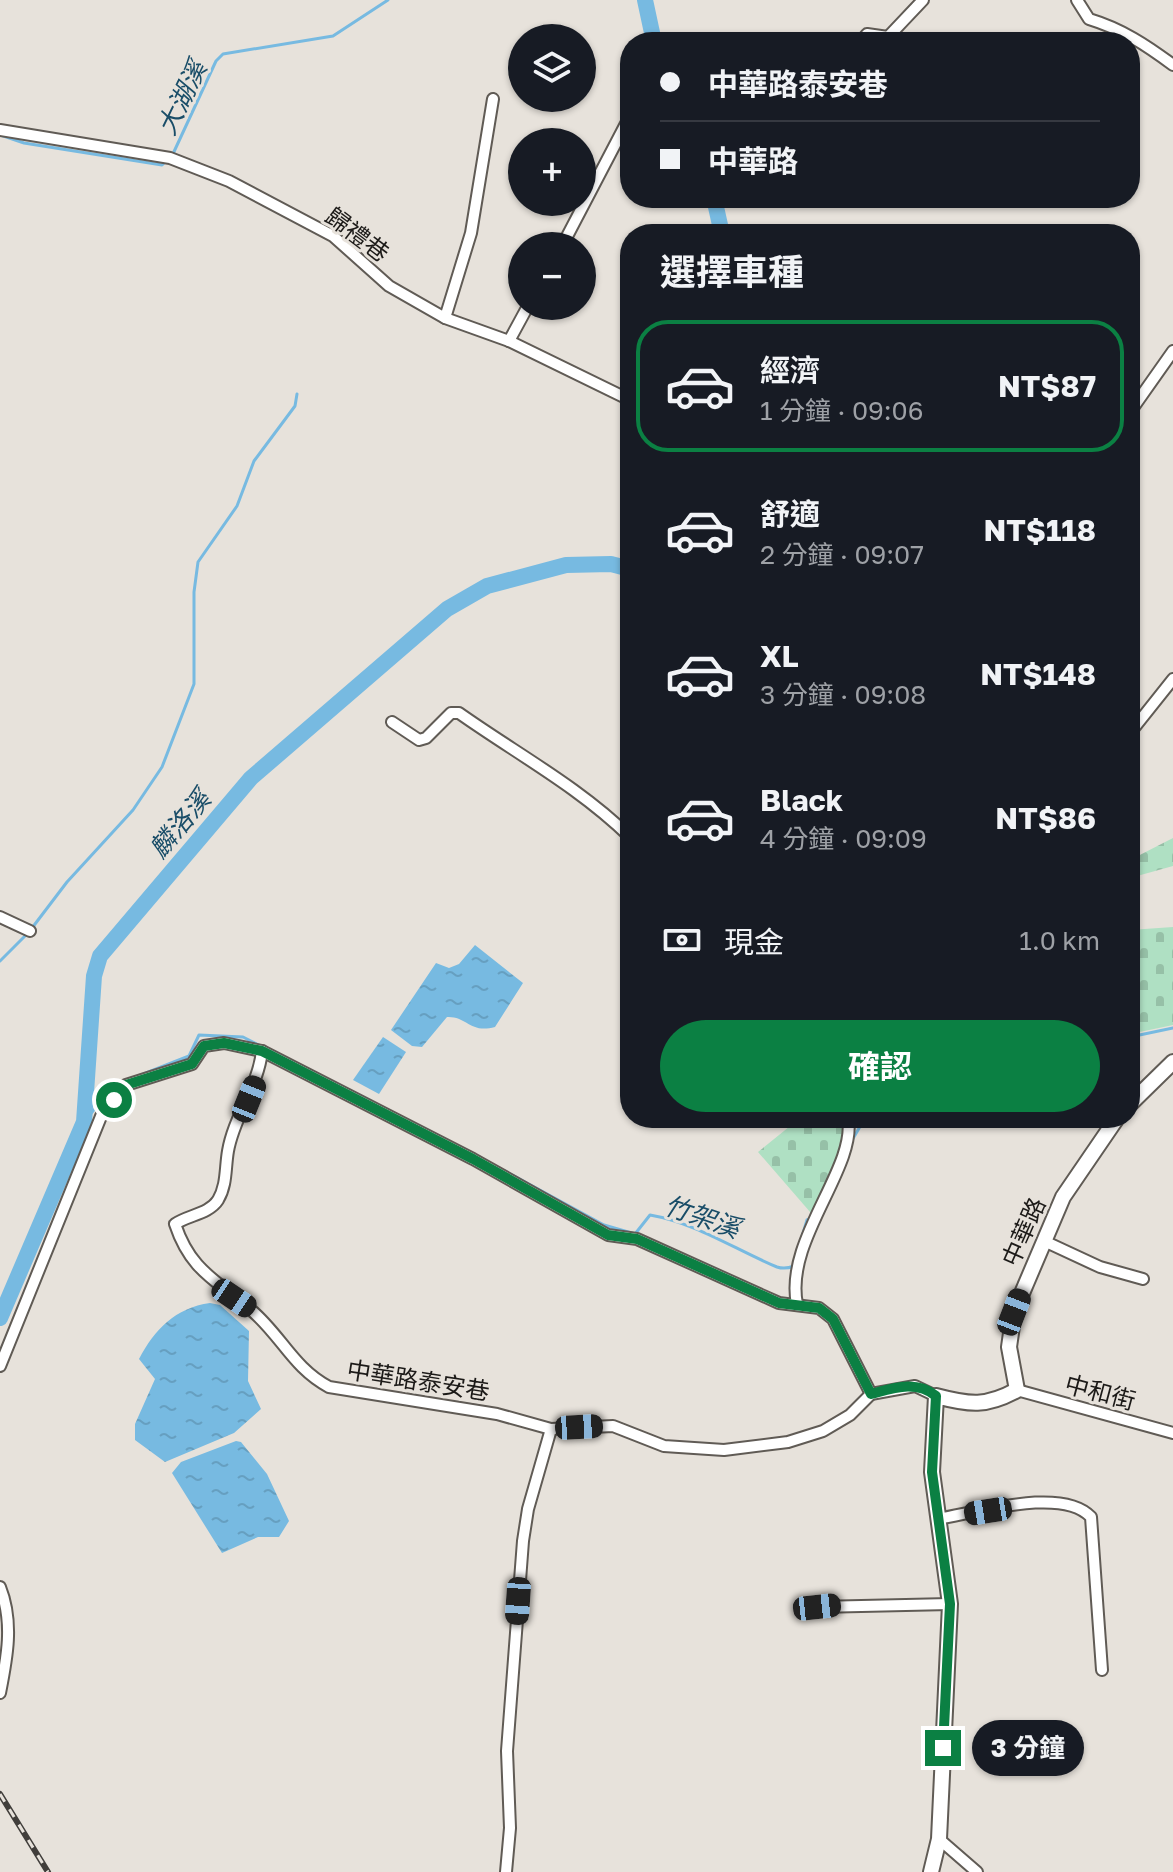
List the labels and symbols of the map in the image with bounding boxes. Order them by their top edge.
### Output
water label: 大湖溪 [151,52,214,140]
street label: 歸禮巷 [320,201,395,267]
water label: 麟洛溪 [143,781,219,864]
car [229,1072,269,1126]
route start [96,1082,132,1118]
water label: 竹架溪 [660,1189,748,1245]
street label: 中華路 [995,1193,1051,1270]
car [207,1275,261,1321]
car [994,1285,1034,1339]
street label: 中華路泰安巷 [345,1354,492,1405]
street label: 中和街 [1062,1368,1139,1415]
car [554,1414,604,1440]
car [962,1495,1014,1527]
car [504,1576,532,1626]
car [792,1593,842,1621]
callout: 3 分鐘 [971,1720,1083,1776]
route end [925,1730,961,1766]

